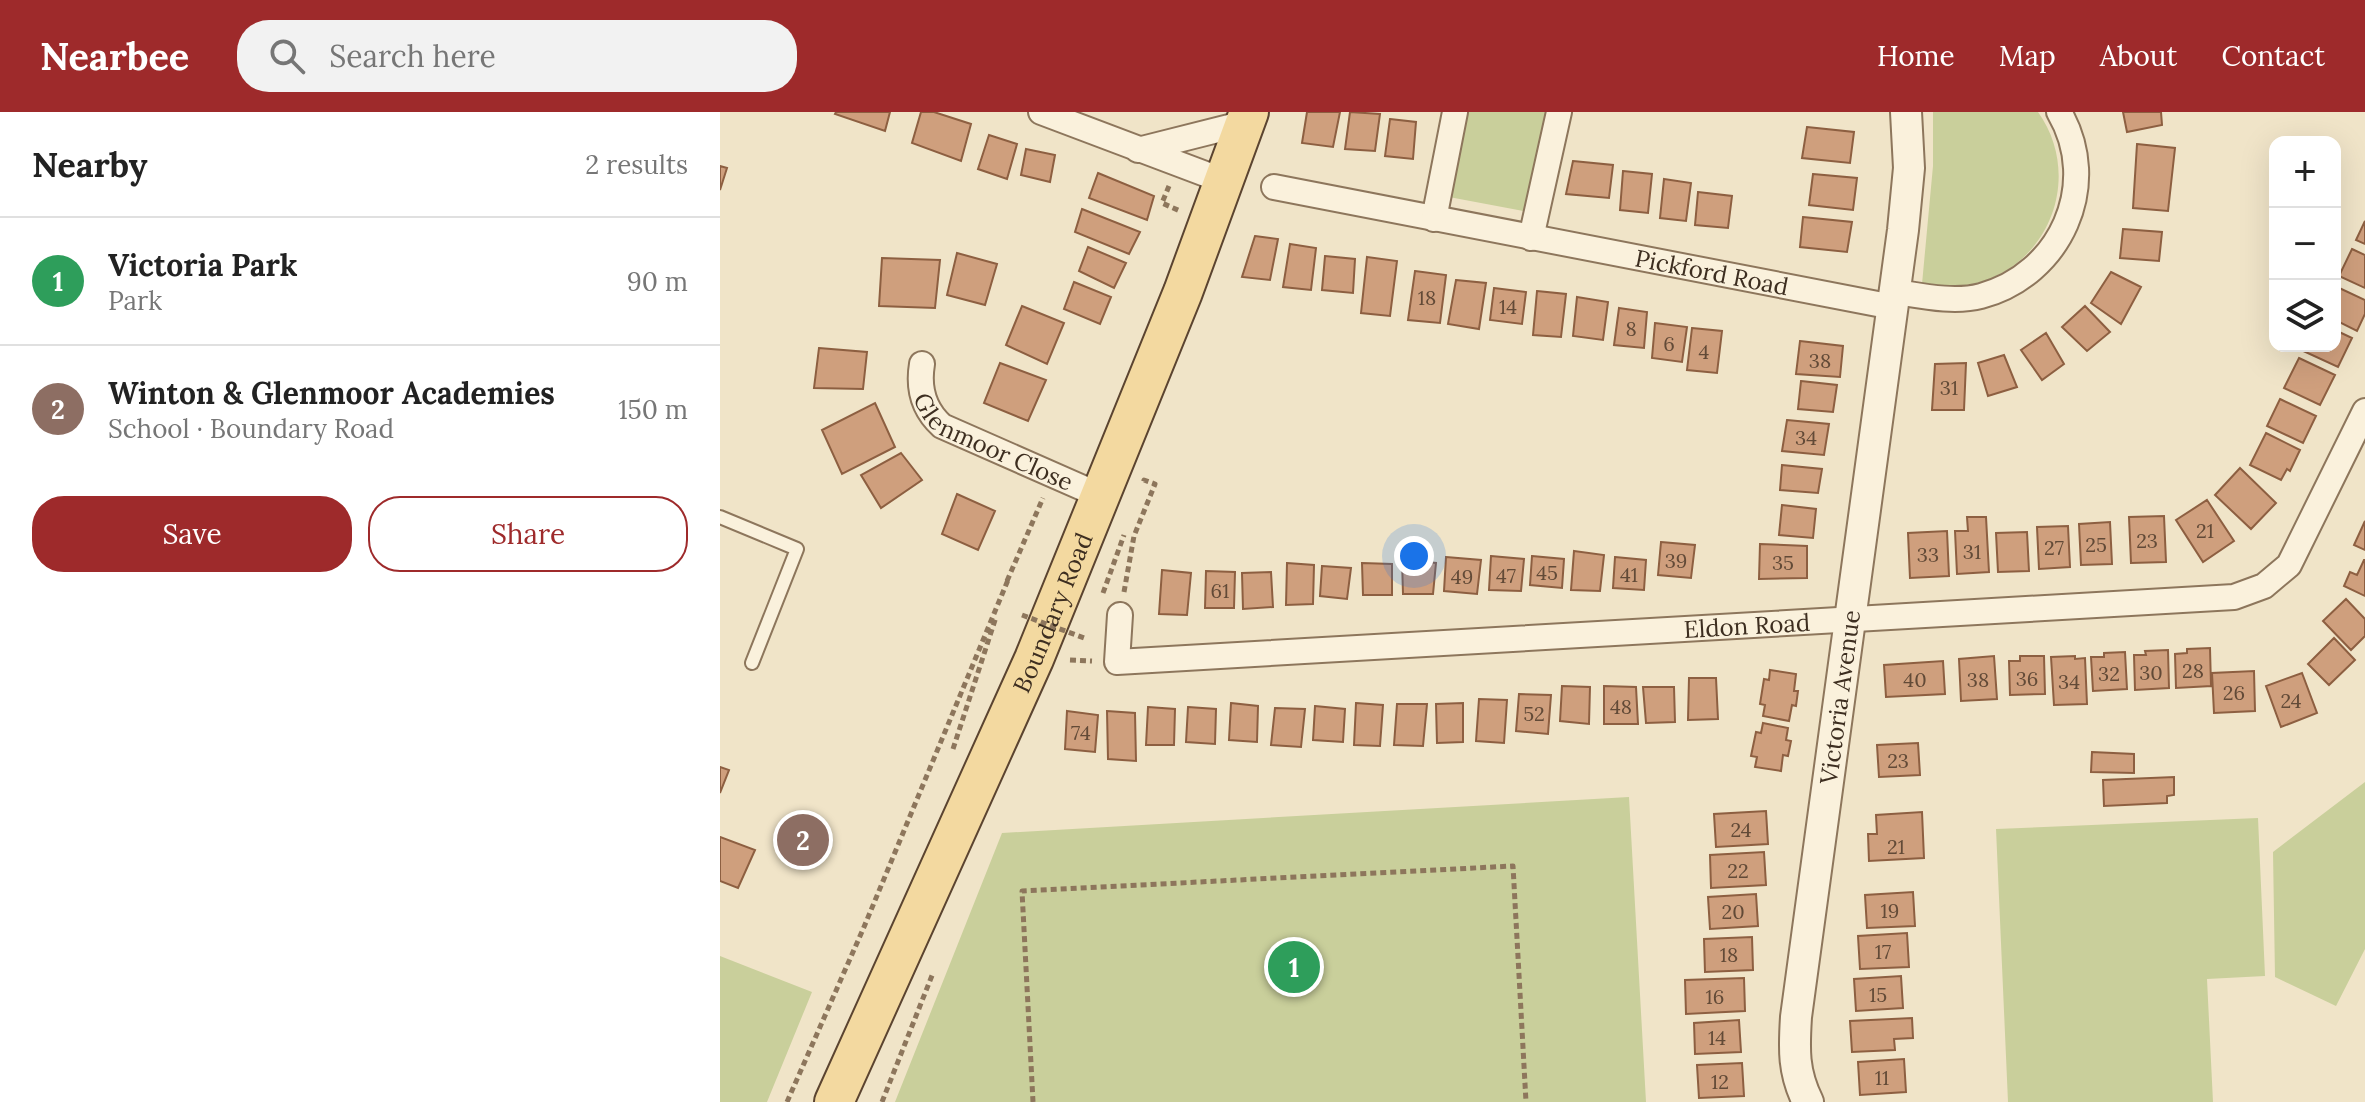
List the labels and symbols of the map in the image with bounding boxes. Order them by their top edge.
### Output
street label: Pickford Road [1633,242,1791,302]
house number: 18 [1418,285,1436,310]
house number: 14 [1499,294,1517,319]
house number: 8 [1625,316,1637,341]
house number: 6 [1663,331,1675,356]
house number: 4 [1699,339,1710,364]
house number: 38 [1809,348,1831,373]
house number: 31 [1940,375,1958,400]
street label: Glenmoor Close [907,388,1078,497]
house number: 34 [1795,425,1817,450]
house number: 21 [2196,518,2214,543]
street label: Boundary Road [1005,528,1099,697]
house number: 23 [2136,528,2158,553]
house number: 25 [2085,532,2107,557]
house number: 27 [2044,535,2064,560]
your location [1394,536,1434,576]
house number: 31 [1963,539,1981,564]
house number: 33 [1917,542,1939,567]
house number: 39 [1665,548,1687,573]
house number: 35 [1772,550,1794,575]
house number: 45 [1536,560,1558,585]
house number: 41 [1620,562,1638,587]
house number: 47 [1496,563,1516,588]
house number: 49 [1451,564,1473,589]
house number: 61 [1211,578,1229,603]
street label: Eldon Road [1683,606,1811,644]
street label: Victoria Avenue [1812,608,1867,787]
house number: 28 [2182,658,2204,683]
house number: 30 [2139,660,2163,685]
house number: 32 [2098,661,2120,686]
house number: 36 [2016,666,2038,691]
house number: 40 [1903,667,1927,692]
house number: 38 [1967,667,1989,692]
house number: 34 [2058,669,2080,694]
house number: 26 [2223,680,2245,705]
house number: 24 [2280,688,2302,713]
house number: 48 [1610,694,1632,719]
house number: 52 [1523,701,1545,726]
house number: 74 [1071,720,1091,745]
house number: 23 [1887,748,1909,773]
pin: 2 [777,810,829,870]
house number: 24 [1730,817,1752,842]
house number: 21 [1887,834,1905,859]
house number: 22 [1727,858,1749,883]
house number: 19 [1881,898,1899,923]
house number: 20 [1721,899,1745,924]
pin: 1 [1268,937,1320,997]
house number: 17 [1875,939,1891,964]
house number: 18 [1720,942,1738,967]
house number: 15 [1869,982,1887,1007]
house number: 16 [1706,984,1724,1009]
house number: 14 [1708,1025,1726,1050]
house number: 11 [1875,1065,1889,1090]
house number: 12 [1711,1069,1729,1094]

